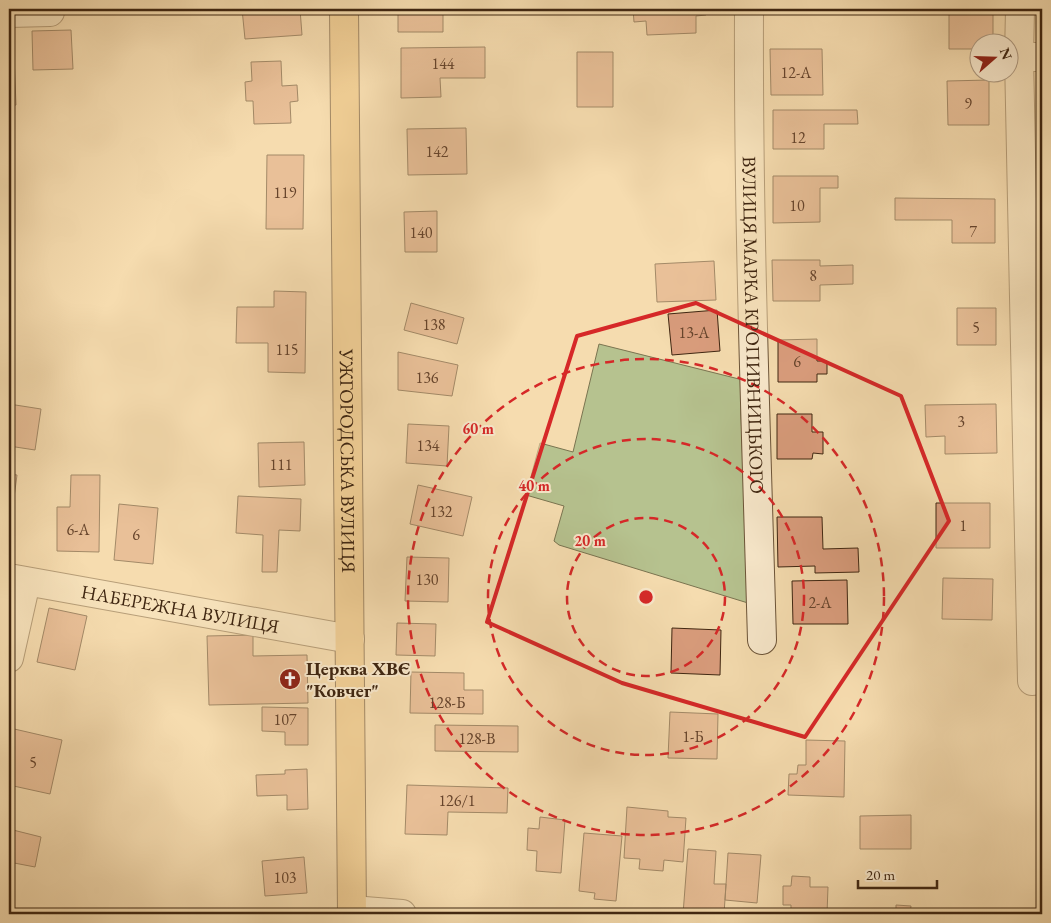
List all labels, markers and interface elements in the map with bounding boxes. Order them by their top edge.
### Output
north arrow [968,32,1018,82]
text: N [996,45,1017,63]
house number: 144 [431,53,455,74]
house number: 12-А [781,62,812,83]
house number: 9 [964,93,972,114]
house number: 12 [790,127,806,148]
house number: 142 [425,141,449,162]
street label: ВУЛИЦЯ МАРКА КРОПИВНИЦЬКОГО [737,156,770,494]
house number: 119 [273,182,297,203]
house number: 10 [789,195,805,216]
house number: 7 [969,221,977,242]
house number: 140 [409,222,433,243]
house number: 8 [809,265,817,286]
house number: 138 [422,314,446,335]
house number: 5 [972,317,980,338]
house number: 13-А [679,322,710,343]
house number: 115 [275,339,299,360]
street label: УЖГОРОДСЬКА ВУЛИЦЯ [334,348,361,573]
house number: 6 [793,351,801,372]
house number: 136 [415,367,439,388]
house number: 3 [957,411,965,432]
text: 60 m [462,419,494,438]
house number: 134 [416,435,440,456]
house number: 111 [269,454,293,475]
text: 40 m [518,476,550,495]
house number: 132 [429,501,453,522]
house number: 1 [959,515,967,536]
house number: 6-А [66,519,90,540]
house number: 6 [132,524,140,545]
text: 20 m [574,531,606,550]
house number: 130 [415,569,439,590]
street label: НАБЕРЕЖНА ВУЛИЦЯ [79,579,281,639]
centre of rings [637,588,655,606]
house number: 2-А [808,592,832,613]
place label: Церква ХВЄ "Ковчег" [306,656,410,703]
church icon: Церква ХВЄ "Ковчег" [278,667,302,691]
house number: 128-Б [429,692,465,713]
house number: 107 [273,709,297,730]
house number: 1-Б [682,726,704,747]
house number: 128-В [459,728,495,749]
house number: 5 [29,752,37,773]
house number: 126/1 [438,790,476,811]
scale bar [858,858,937,890]
text: 20 m [866,865,895,884]
house number: 103 [273,867,297,888]

